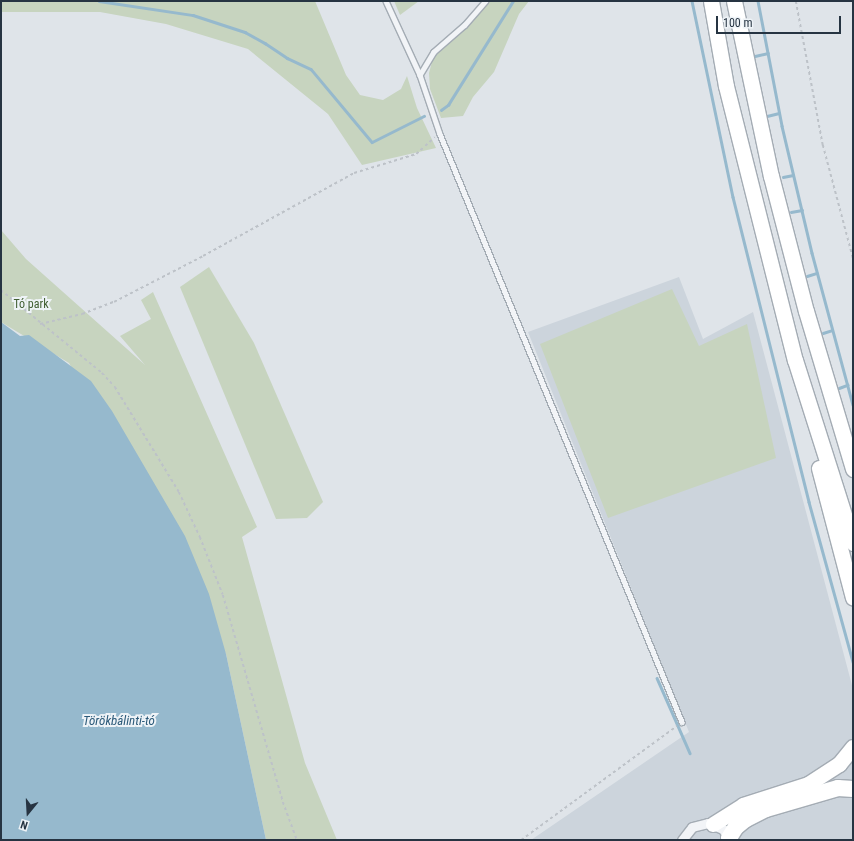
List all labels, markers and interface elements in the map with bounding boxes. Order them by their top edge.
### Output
scale bar [718,8,843,34]
text: 100 m [723,16,753,30]
park label: Tó park [13,298,49,312]
water label: Törökbálinti-tó [83,713,155,729]
north arrow [8,793,48,833]
text: N [19,818,29,832]

